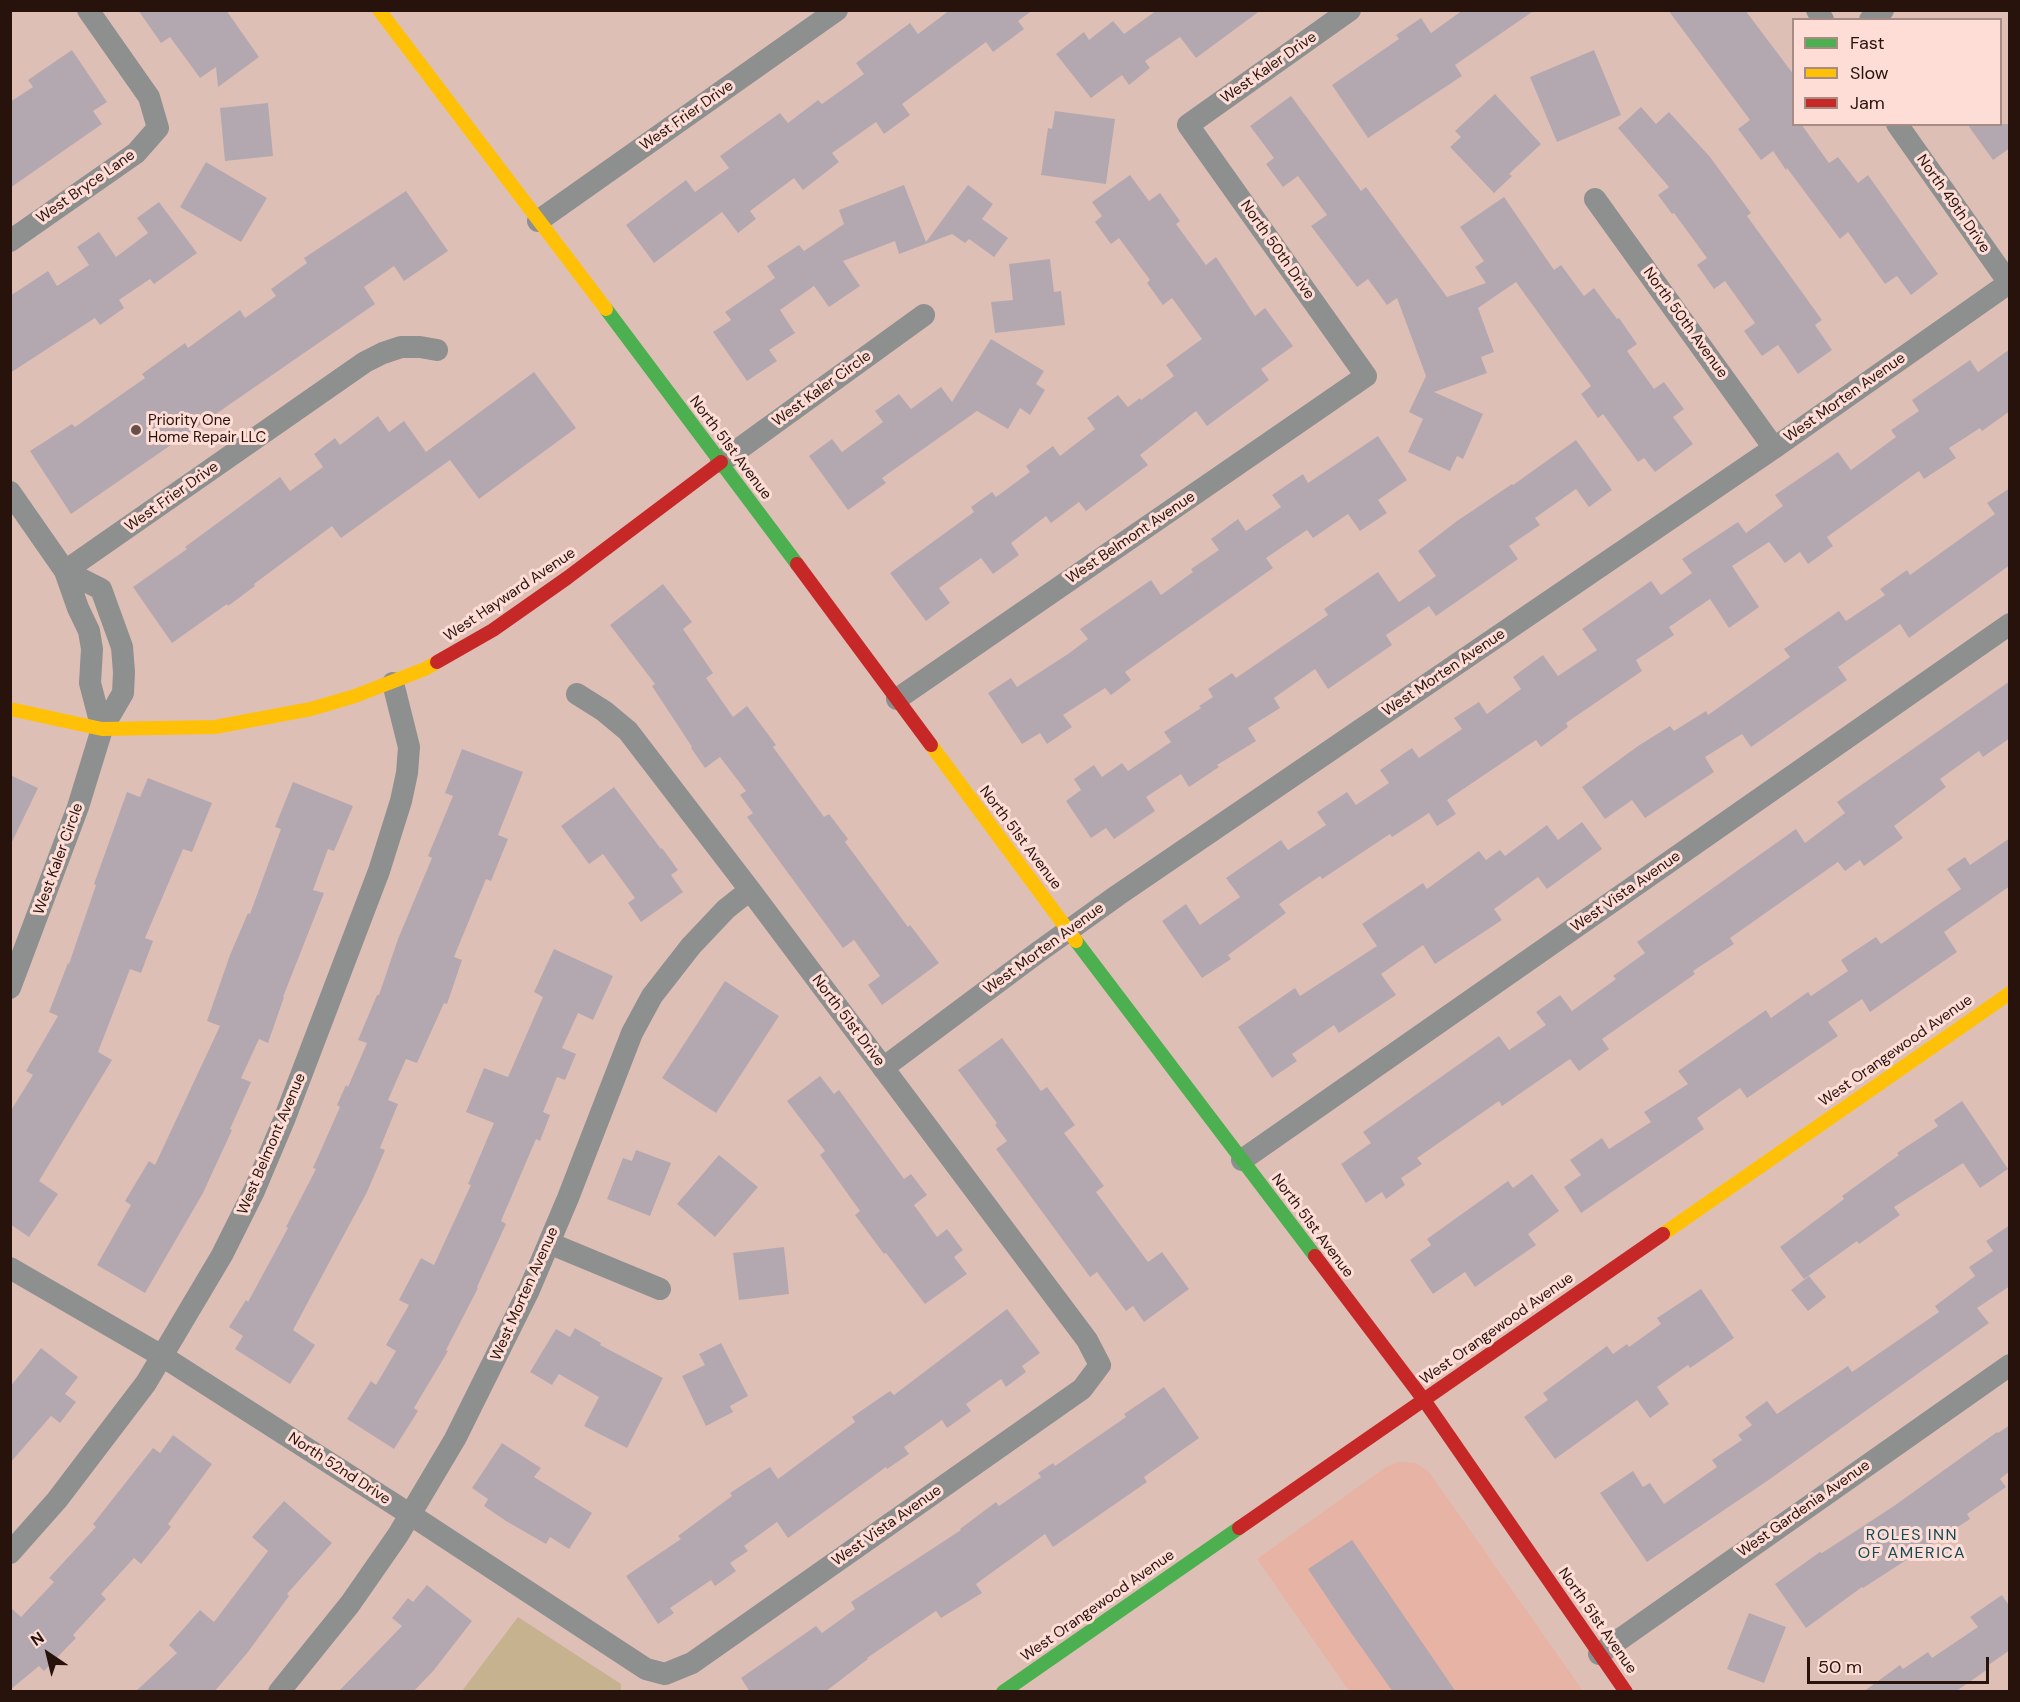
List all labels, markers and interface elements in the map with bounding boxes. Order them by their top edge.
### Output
legend [1792,18,2002,126]
street label: West Kaler Drive [1218,28,1320,108]
text: Fast [1850,31,1885,55]
text: Slow [1850,61,1889,85]
street label: West Frier Drive [637,77,737,155]
text: Jam [1850,91,1885,115]
street label: West Bryce Lane [33,146,139,228]
street label: North 49th Drive [1912,151,1994,257]
street label: North 50th Drive [1236,197,1318,303]
street label: North 50th Avenue [1639,264,1731,382]
street label: West Kaler Circle [769,347,875,431]
street label: West Morten Avenue [1781,349,1909,447]
street label: North 51st Avenue [685,393,775,503]
place label: Priority One Home Repair LLC [148,412,266,447]
marker: Priority One Home Repair LLC [129,423,143,437]
street label: West Frier Drive [122,458,222,536]
street label: West Belmont Avenue [1063,488,1199,588]
street label: West Hayward Avenue [441,544,579,646]
street label: West Morten Avenue [1379,625,1509,721]
street label: North 51st Avenue [975,783,1065,893]
street label: West Kaler Circle [30,801,88,917]
street label: West Vista Avenue [1568,848,1684,936]
street label: West Morten Avenue [980,899,1108,999]
street label: North 51st Drive [808,972,888,1070]
street label: West Orangewood Avenue [1816,991,1976,1111]
street label: West Belmont Avenue [234,1071,310,1217]
street label: North 51st Avenue [1267,1171,1357,1281]
street label: West Morten Avenue [487,1224,563,1364]
street label: West Orangewood Avenue [1417,1269,1577,1389]
street label: North 52nd Drive [284,1429,394,1509]
street label: West Gardenia Avenue [1734,1456,1874,1562]
street label: West Vista Avenue [829,1482,945,1570]
district label: ROLES INN OF AMERICA [1858,1526,1966,1564]
street label: West Orangewood Avenue [1018,1546,1178,1666]
street label: North 51st Avenue [1554,1565,1640,1677]
north arrow [18,1624,78,1684]
text: N [27,1627,48,1651]
scale bar [1810,1645,1992,1683]
text: 50 m [1818,1655,1862,1679]

